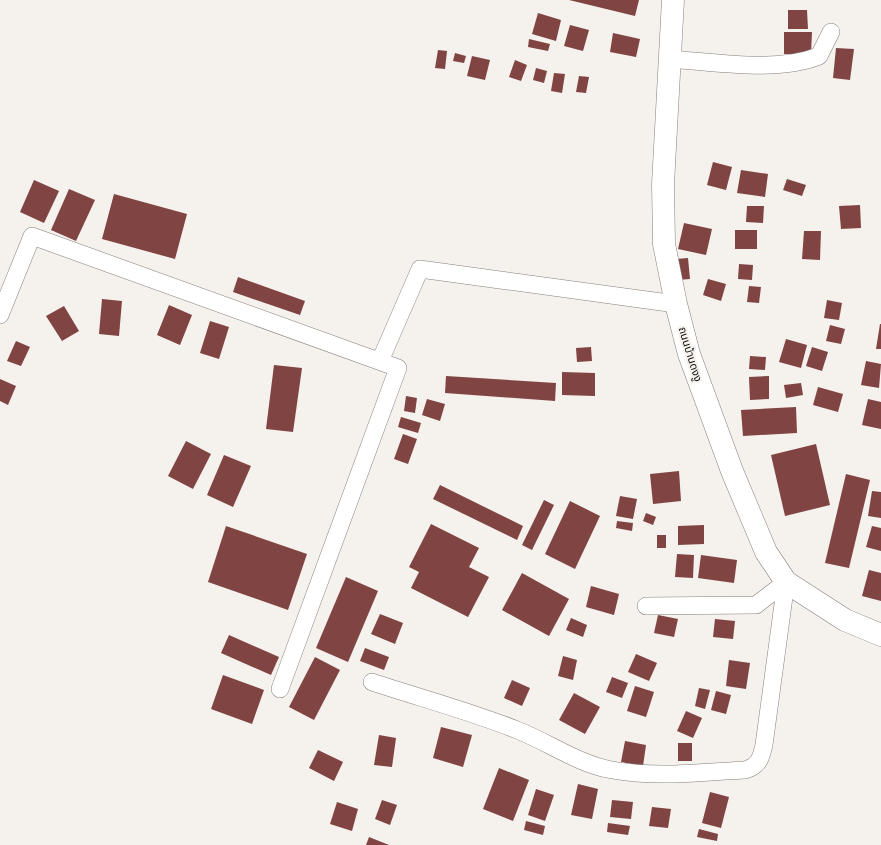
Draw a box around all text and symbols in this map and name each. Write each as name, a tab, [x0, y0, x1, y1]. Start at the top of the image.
street label: ถนนบ้านดงงู	[676, 325, 706, 383]

